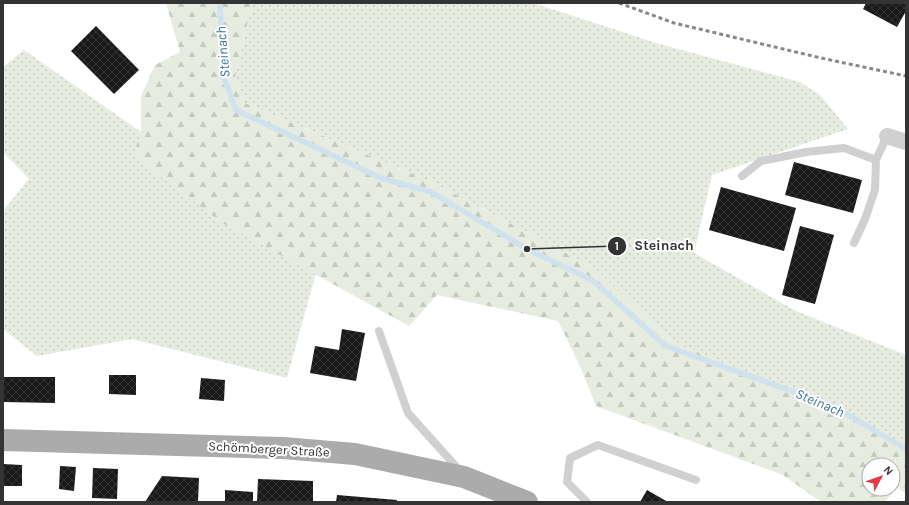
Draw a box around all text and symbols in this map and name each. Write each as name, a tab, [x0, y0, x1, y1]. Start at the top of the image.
water label: Steinach	[212, 26, 234, 78]
callout: Steinach	[607, 233, 702, 259]
text: Steinach	[634, 237, 694, 254]
text: 1	[615, 239, 619, 253]
water label: Steinach	[793, 385, 847, 421]
street label: Schömberger Straße	[208, 438, 330, 460]
north arrow	[861, 457, 901, 497]
text: N	[881, 464, 896, 478]

